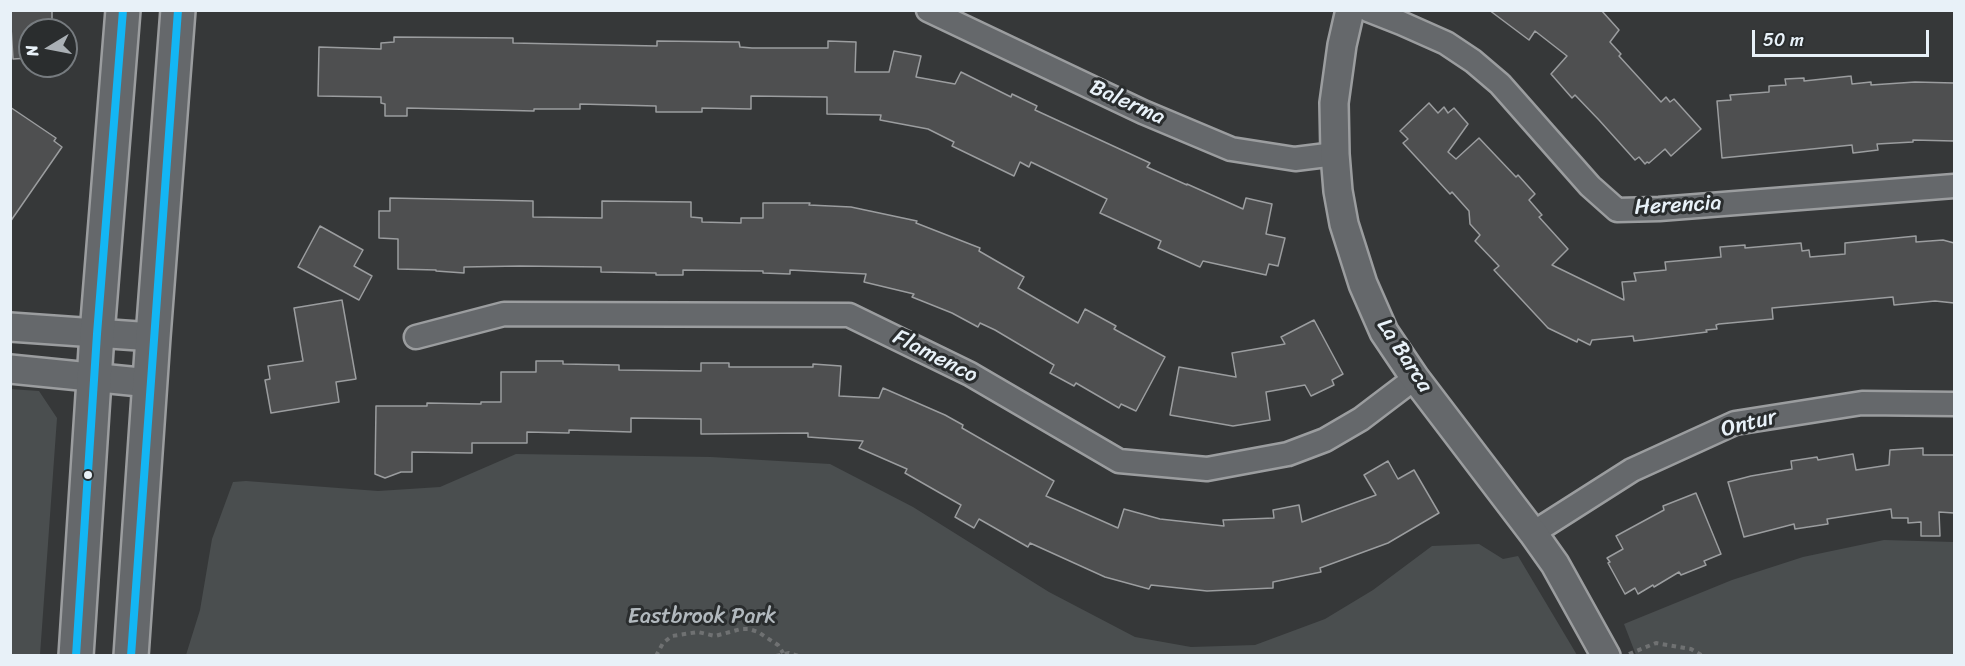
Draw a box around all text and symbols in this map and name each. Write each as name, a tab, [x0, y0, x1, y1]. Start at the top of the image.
north arrow	[18, 18, 78, 78]
scale bar	[1755, 18, 1932, 56]
text: 50 m	[1763, 24, 1804, 56]
text: N	[17, 43, 47, 59]
street label: Balerma	[1085, 75, 1169, 131]
street label: Herencia	[1634, 191, 1722, 221]
street label: La Barca	[1370, 314, 1438, 398]
street label: Flamenco	[888, 325, 982, 389]
street label: Ontur	[1718, 404, 1780, 444]
unlabelled marker	[82, 469, 94, 481]
park label: Eastbrook Park	[628, 604, 776, 630]

